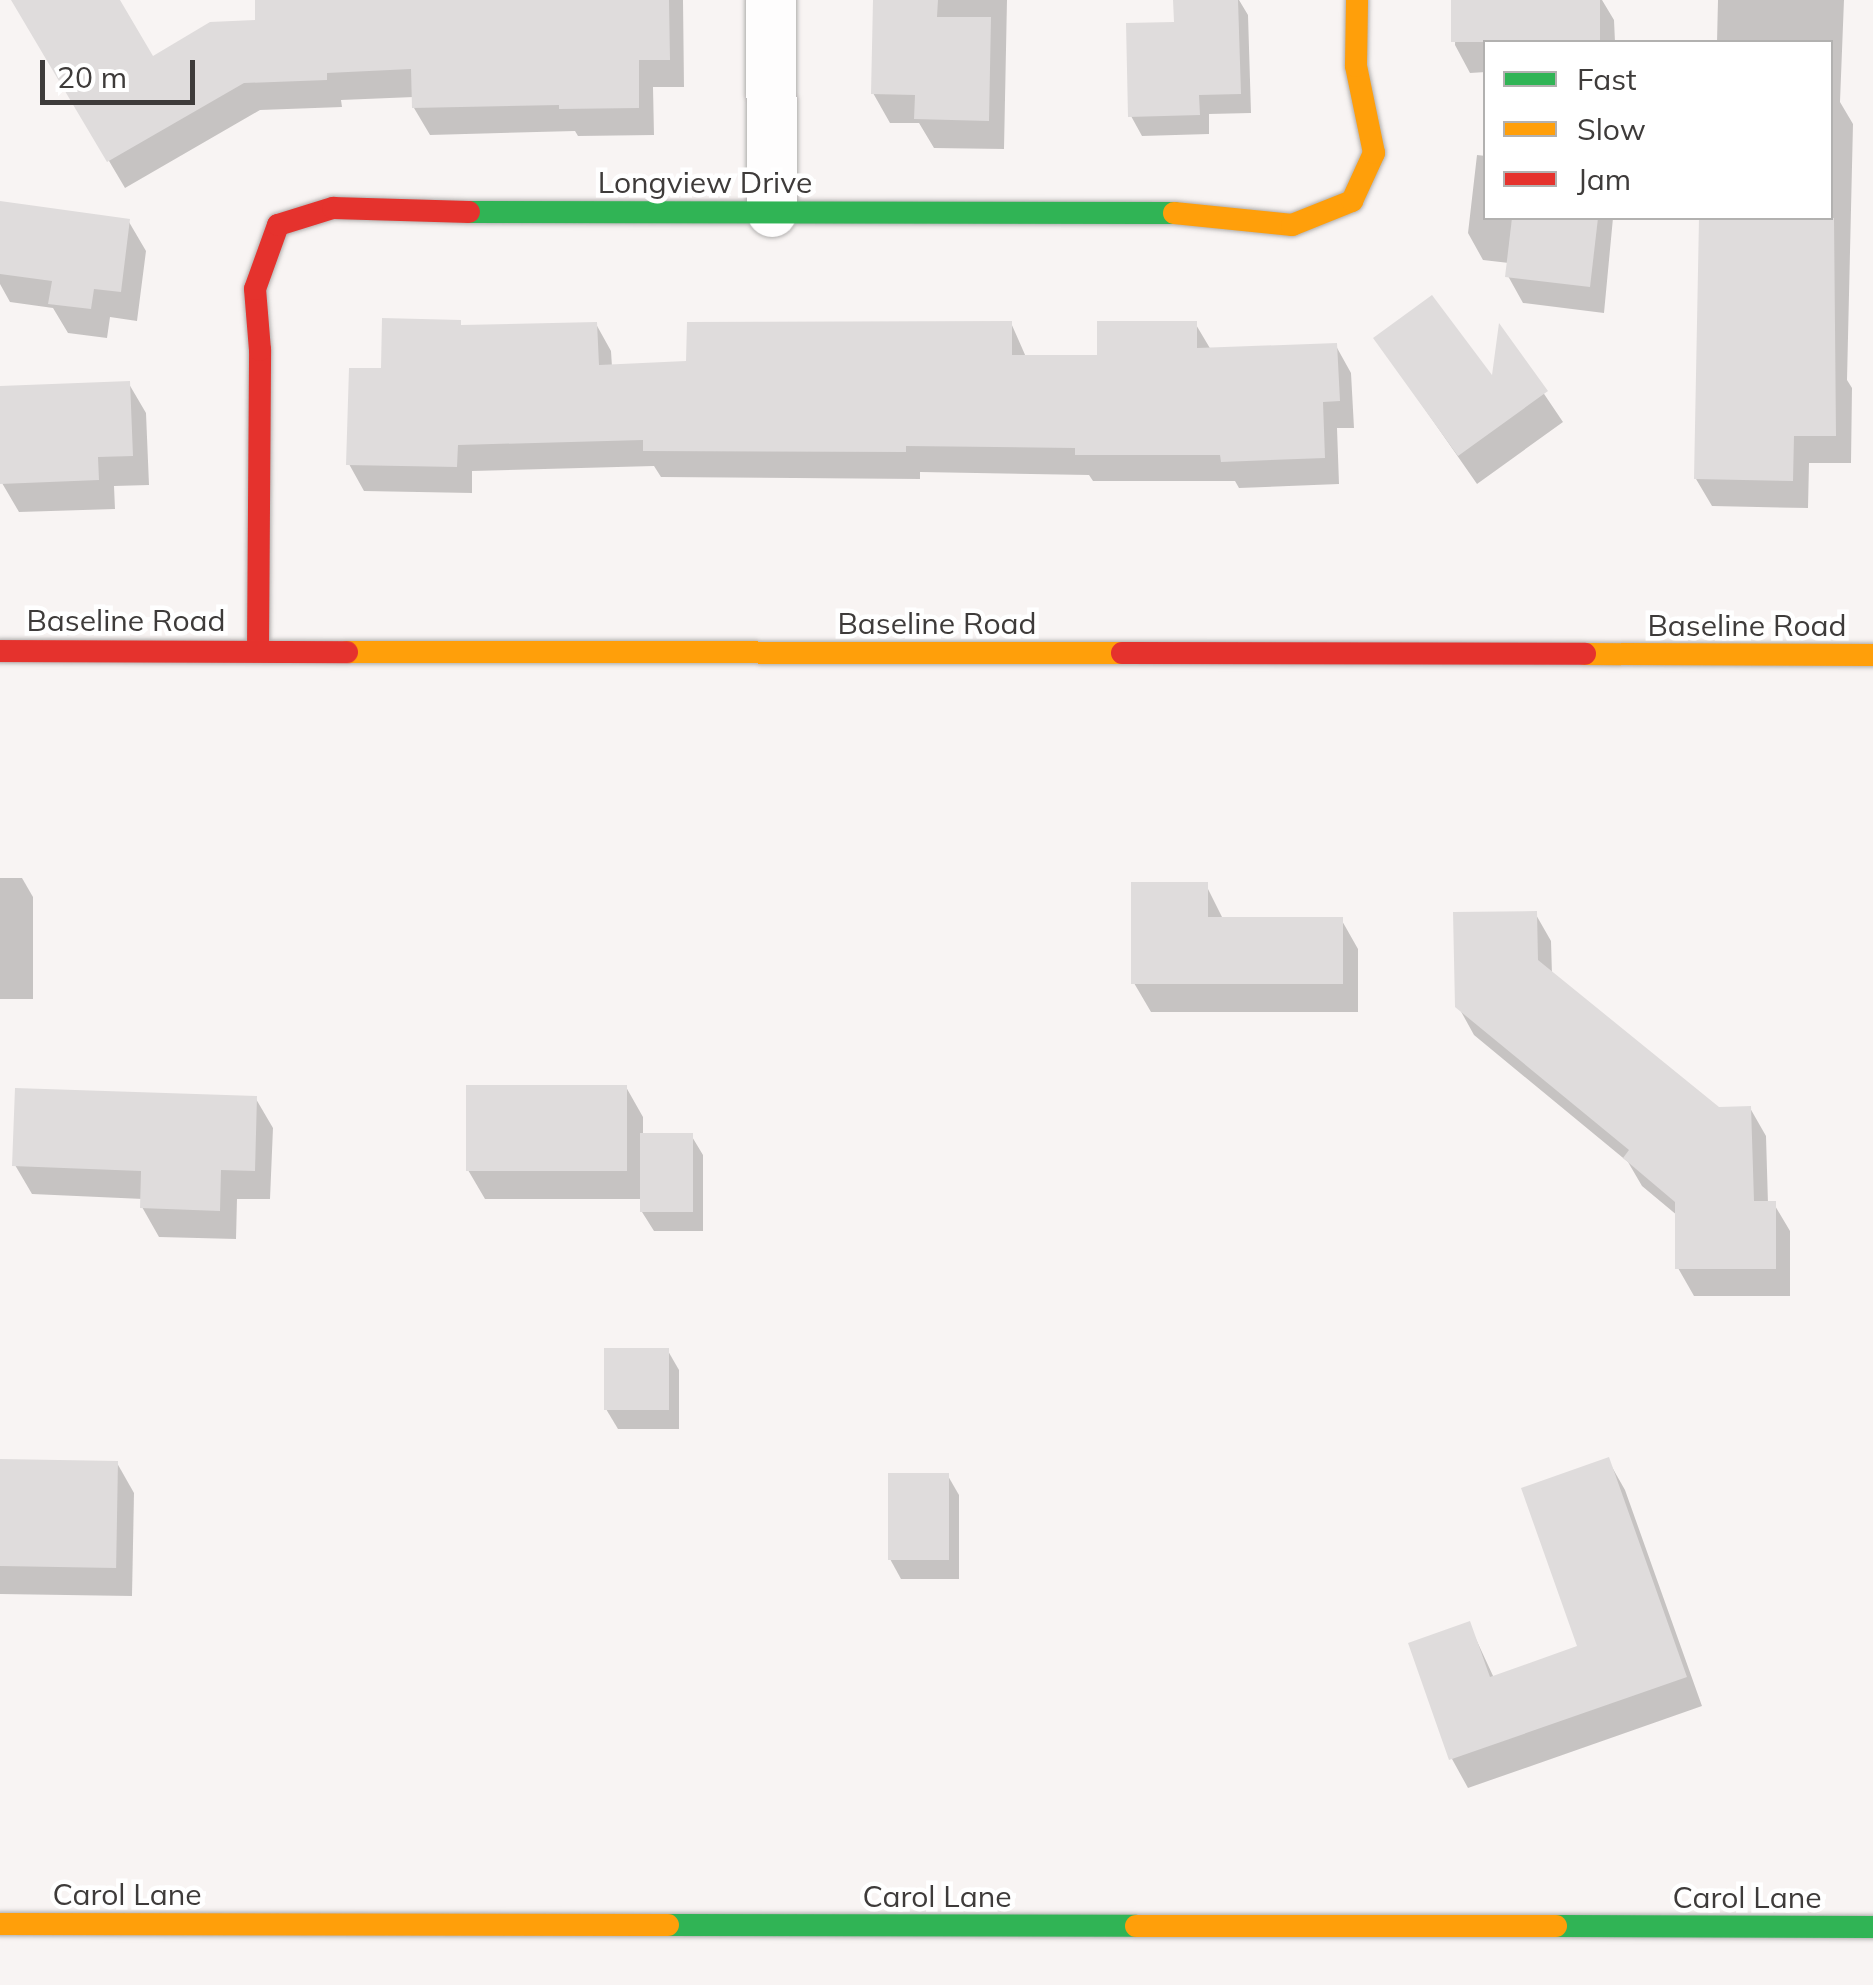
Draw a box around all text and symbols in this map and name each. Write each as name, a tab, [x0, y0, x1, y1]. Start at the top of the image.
scale bar	[45, 40, 200, 102]
legend	[1483, 40, 1833, 220]
text: 20 m	[57, 58, 127, 96]
text: Fast	[1577, 60, 1637, 98]
text: Slow	[1577, 110, 1646, 148]
text: Jam	[1577, 160, 1631, 198]
street label: Longview Drive	[598, 164, 812, 200]
street label: Baseline Road	[26, 602, 226, 638]
street label: Baseline Road	[837, 605, 1037, 641]
street label: Baseline Road	[1647, 607, 1847, 643]
street label: Carol Lane	[52, 1876, 202, 1912]
street label: Carol Lane	[862, 1878, 1012, 1914]
street label: Carol Lane	[1672, 1879, 1822, 1915]

